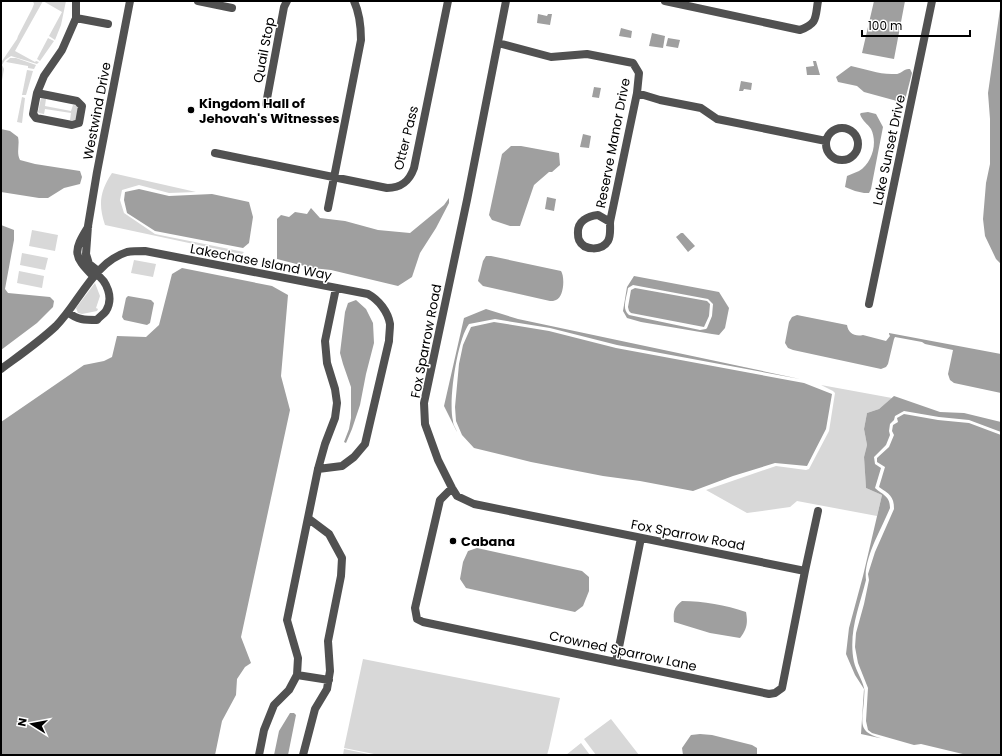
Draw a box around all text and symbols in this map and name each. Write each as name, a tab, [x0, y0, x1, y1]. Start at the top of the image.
scale bar	[862, 12, 970, 38]
street label: Quail Stop	[248, 15, 280, 85]
text: 100 m	[868, 17, 902, 34]
street label: Westwind Drive	[78, 60, 116, 162]
street label: Reserve Manor Drive	[591, 76, 635, 210]
street label: Lake Sunset Drive	[868, 93, 910, 207]
place label: Kingdom Hall of Jehovah's Witnesses	[199, 94, 340, 128]
street label: Otter Pass	[389, 104, 423, 172]
marker: Kingdom Hall of Jehovah's Witnesses	[186, 105, 196, 115]
street label: Lakechase Island Way	[189, 239, 334, 285]
street label: Fox Sparrow Road	[406, 282, 446, 400]
street label: Fox Sparrow Road	[629, 515, 747, 555]
place label: Cabana	[461, 532, 515, 551]
marker: Cabana	[448, 536, 458, 546]
street label: Crowned Sparrow Lane	[547, 626, 699, 676]
north arrow	[12, 704, 52, 744]
text: N	[14, 717, 31, 728]

